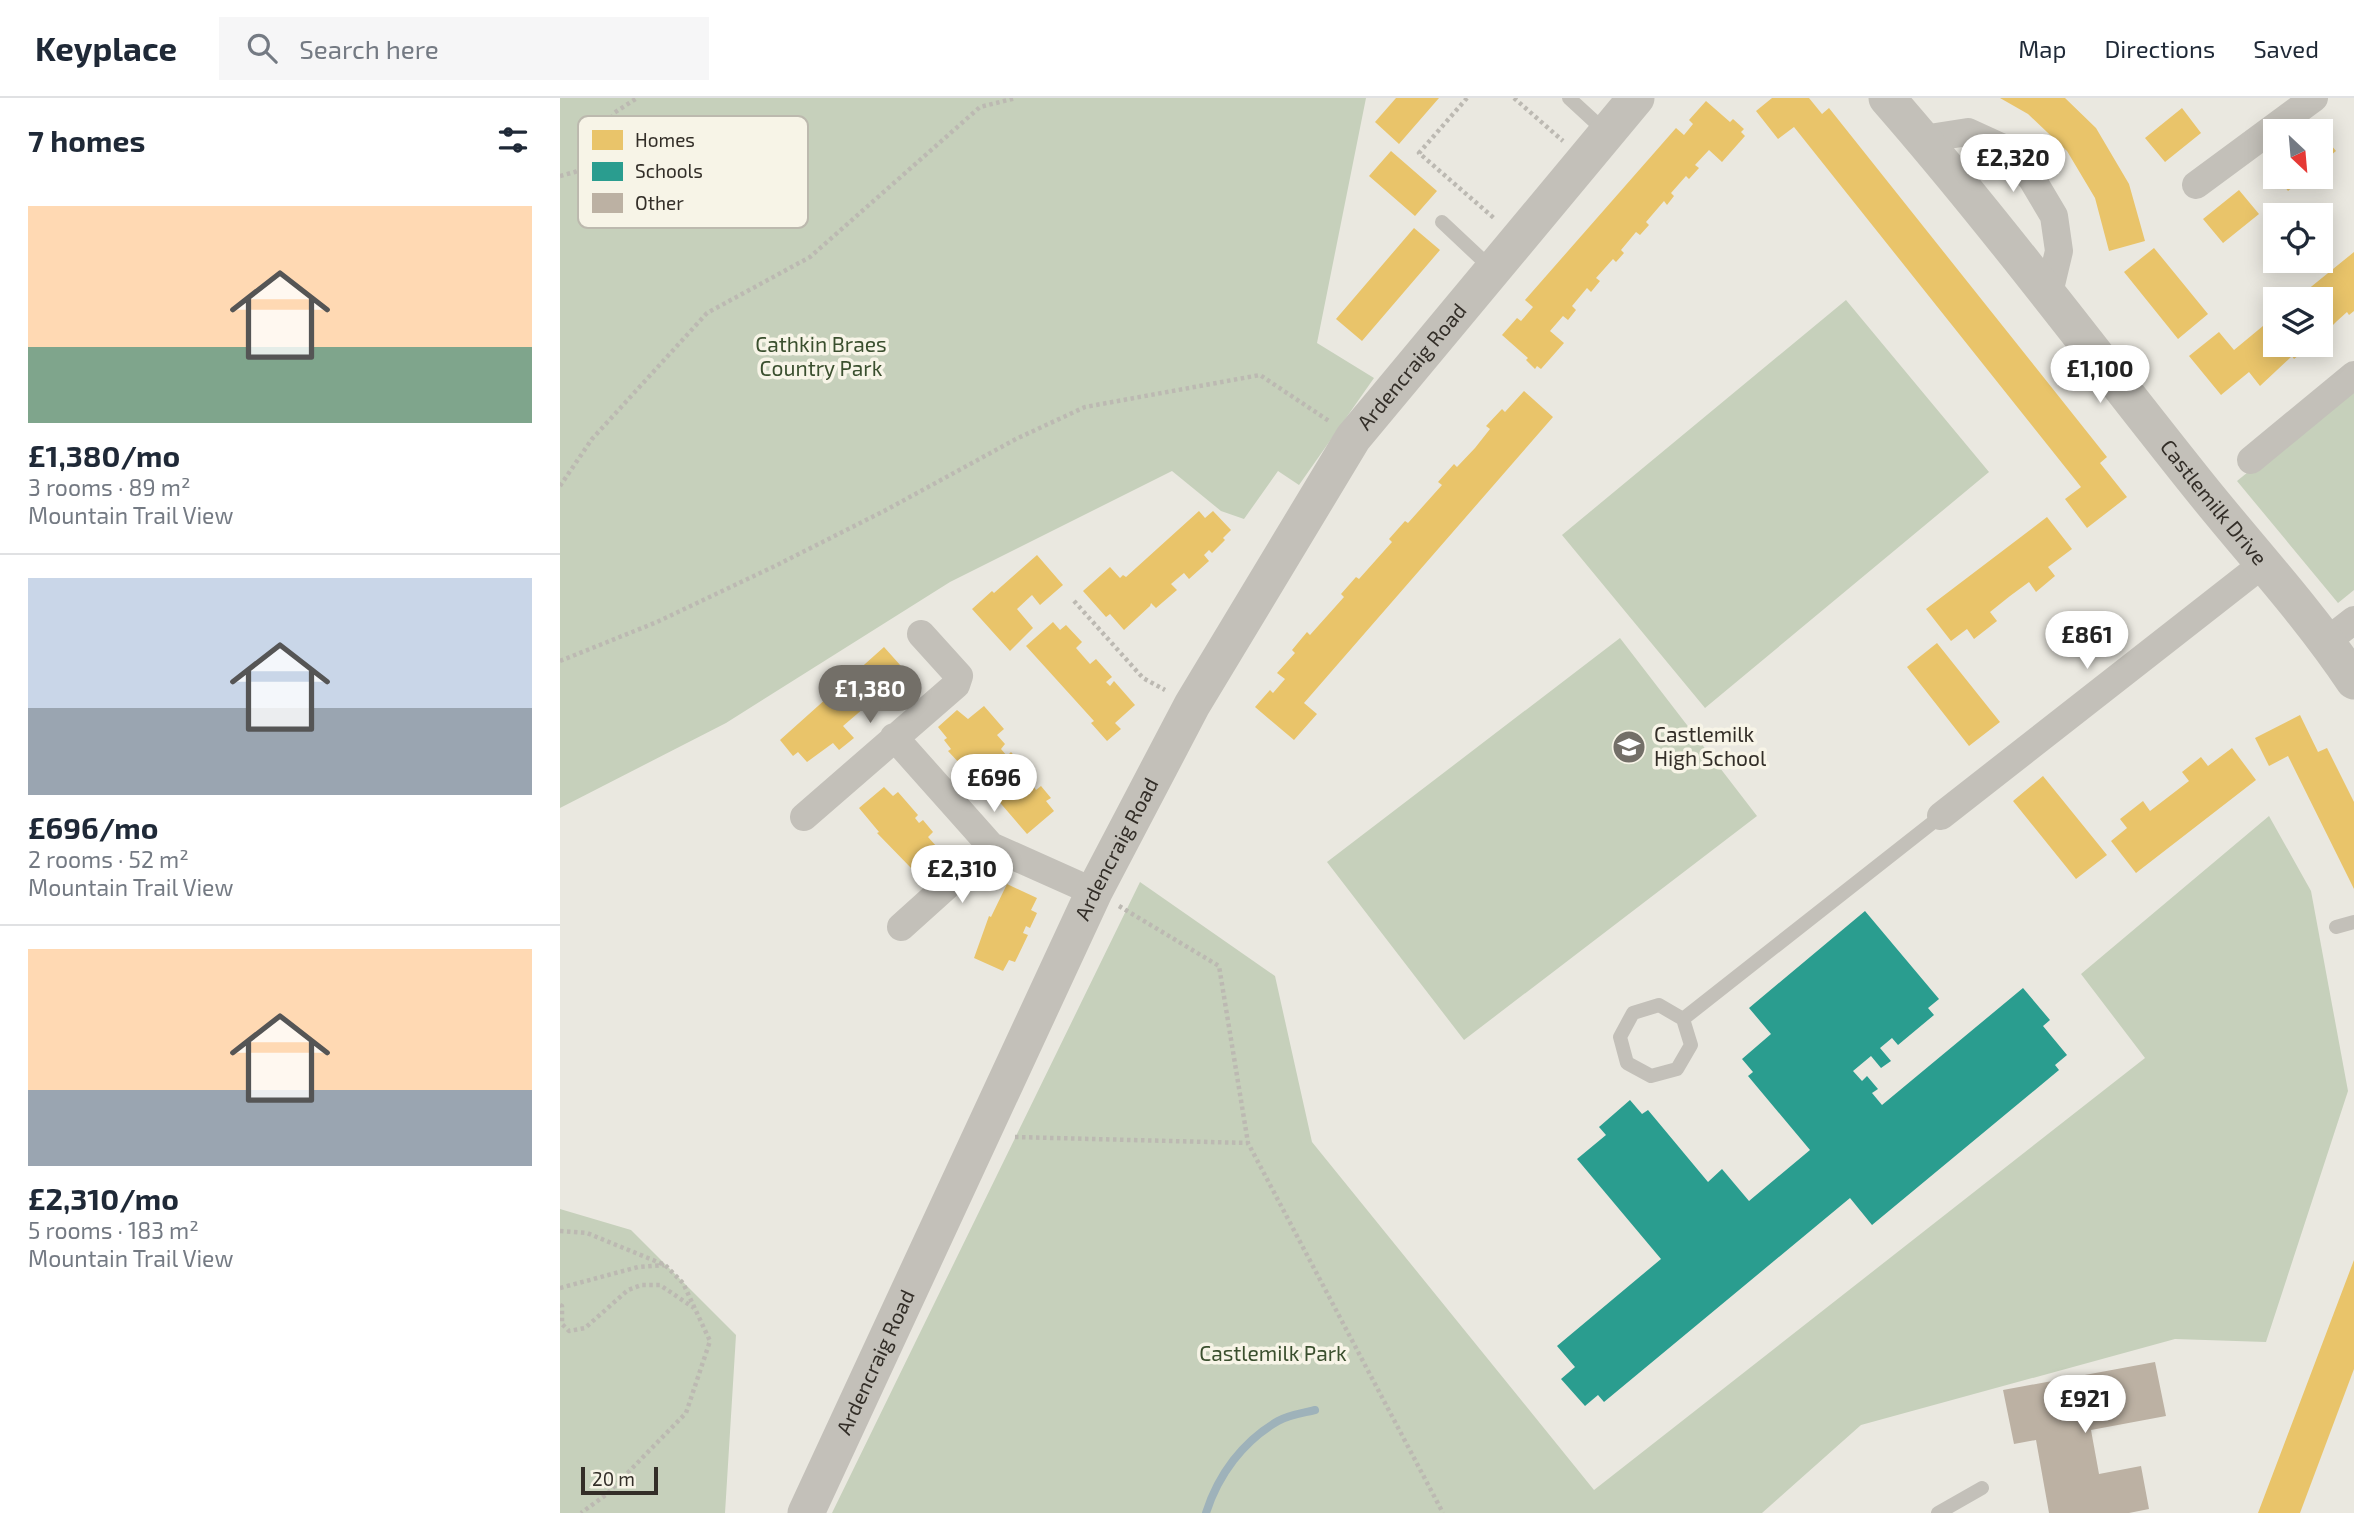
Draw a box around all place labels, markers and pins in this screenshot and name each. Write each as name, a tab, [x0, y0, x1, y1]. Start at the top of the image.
pin: £2,320	[1956, 134, 2070, 194]
pin: £1,100	[2043, 345, 2157, 405]
pin: £861	[2046, 612, 2128, 671]
pin: £1,380	[813, 666, 927, 725]
place label: Castlemilk High School	[1654, 721, 1767, 770]
school or university icon: Castlemilk High School	[1610, 728, 1648, 766]
pin: £696	[953, 754, 1035, 814]
pin: £2,310	[905, 846, 1019, 905]
pin: £921	[2044, 1376, 2126, 1435]

